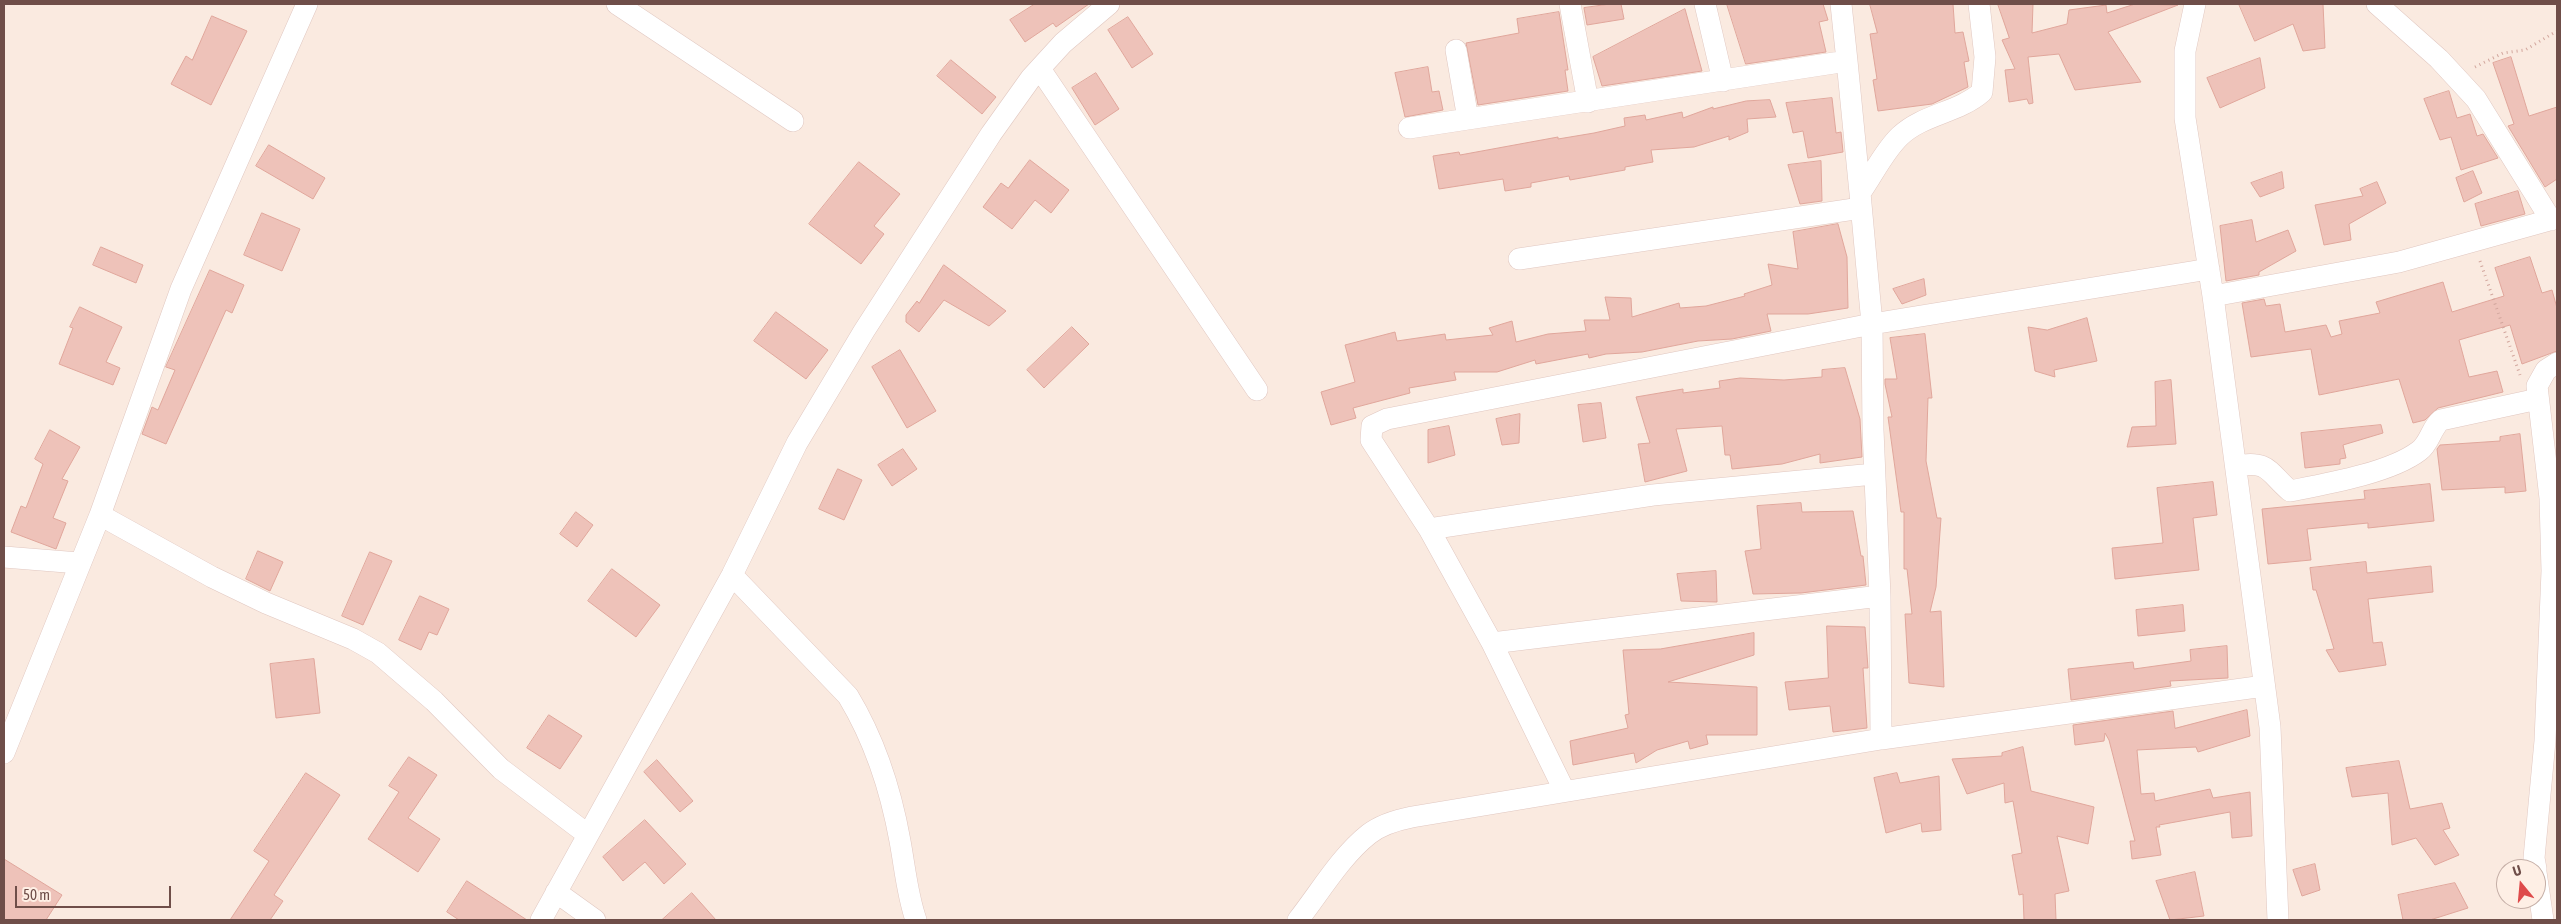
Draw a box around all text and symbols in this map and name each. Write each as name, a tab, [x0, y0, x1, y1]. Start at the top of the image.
north arrow	[2496, 859, 2546, 909]
text: U	[2511, 862, 2523, 879]
scale bar	[18, 876, 174, 908]
text: 50 m	[23, 886, 50, 903]

